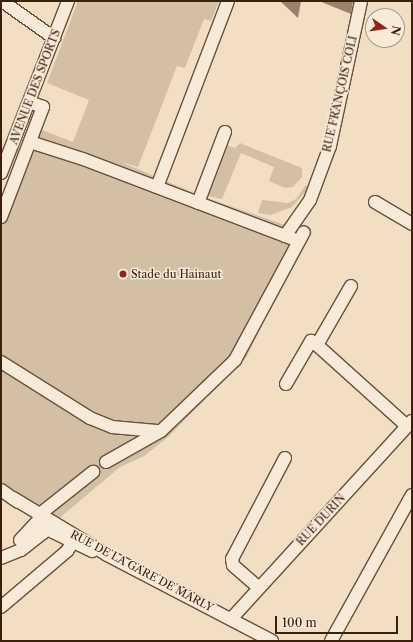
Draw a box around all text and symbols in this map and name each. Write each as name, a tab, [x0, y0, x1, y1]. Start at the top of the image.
north arrow	[365, 8, 405, 48]
text: N	[388, 24, 404, 37]
street label: AVENUE DES SPORTS	[7, 28, 63, 146]
street label: RUE FRANÇOIS COLI	[320, 34, 360, 154]
place label: Stade du Hainaut	[131, 267, 221, 281]
marker: Stade du Hainaut	[118, 269, 128, 279]
street label: RUE DURIN	[294, 492, 348, 548]
street label: RUE DE LA GARE DE MARLY	[68, 527, 216, 615]
scale bar	[277, 608, 400, 634]
text: 100 m	[282, 615, 317, 630]

